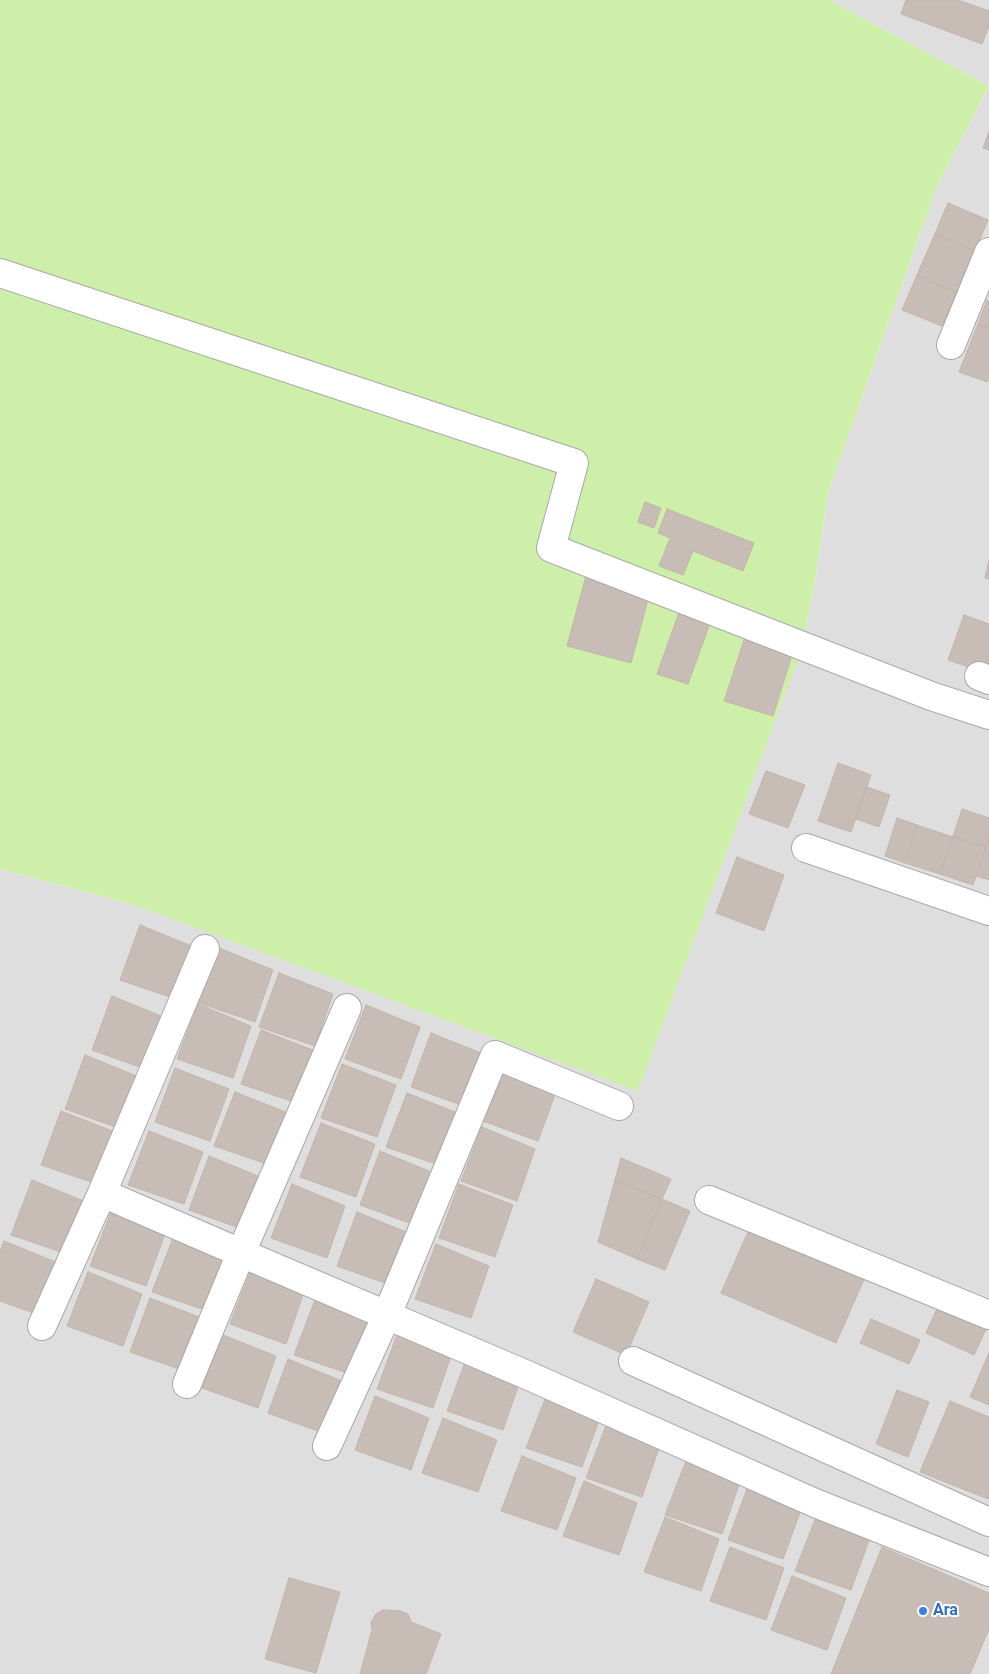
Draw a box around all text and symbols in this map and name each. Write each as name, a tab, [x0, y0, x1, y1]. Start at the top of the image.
place label: Ara	[933, 1601, 958, 1621]
marker: Ara	[917, 1605, 929, 1617]

